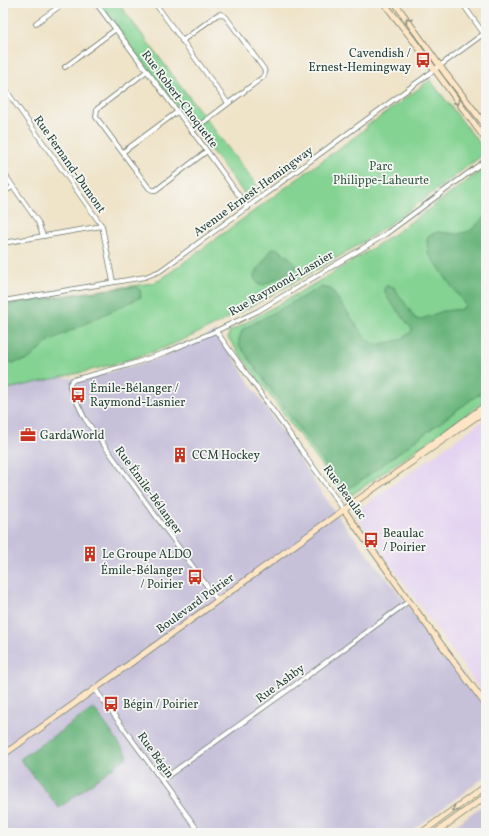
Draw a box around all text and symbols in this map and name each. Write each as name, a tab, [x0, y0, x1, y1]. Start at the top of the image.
one-way arrow	[406, 18, 413, 25]
place label: Cavendish / Ernest-Hemingway	[308, 46, 412, 76]
street label: Rue Robert-Choquette	[137, 48, 221, 152]
bus stop icon: Cavendish / Ernest-Hemingway	[414, 51, 432, 69]
one-way arrow	[452, 97, 459, 104]
street label: Rue Fernand-Dumont	[29, 113, 109, 216]
street label: Avenue Ernest-Hemingway	[191, 143, 317, 241]
park label: Parc Philippe-Laheurte	[333, 159, 429, 189]
street label: Rue Raymond-Lasnier	[226, 247, 337, 320]
place label: Émile-Bélanger / Raymond-Lasnier	[90, 380, 185, 411]
bus stop icon: Émile-Bélanger / Raymond-Lasnier	[69, 386, 87, 404]
office icon: GardaWorld	[19, 426, 37, 444]
place label: GardaWorld	[40, 428, 105, 444]
street label: Rue Émile-Bélanger	[111, 443, 186, 538]
building icon: CCM Hockey	[171, 446, 189, 464]
place label: CCM Hockey	[192, 448, 260, 464]
street label: Rue Beaulac	[319, 462, 369, 523]
place label: Beaulac / Poirier	[383, 526, 426, 556]
bus stop icon: Beaulac / Poirier	[362, 531, 380, 549]
building icon: Le Groupe ALDO	[81, 545, 99, 563]
place label: Le Groupe ALDO	[102, 547, 192, 563]
place label: Émile-Bélanger / Poirier	[101, 562, 183, 593]
bus stop icon: Émile-Bélanger / Poirier	[186, 568, 204, 586]
street label: Boulevard Poirier	[154, 570, 238, 637]
street label: Rue Ashby	[253, 660, 309, 707]
bus stop icon: Bégin / Poirier	[102, 695, 120, 713]
place label: Bégin / Poirier	[123, 697, 198, 713]
street label: Rue Bégin	[133, 729, 177, 782]
one-way arrow	[452, 804, 459, 811]

